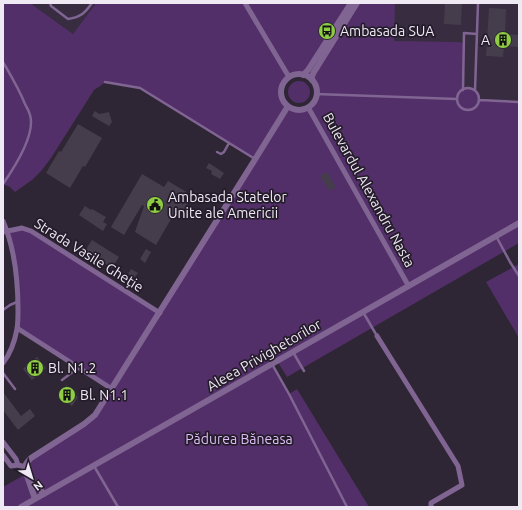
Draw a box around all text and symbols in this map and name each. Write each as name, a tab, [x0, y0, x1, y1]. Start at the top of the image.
bus stop icon: Ambasada SUA	[317, 21, 337, 41]
place label: Ambasada SUA	[340, 23, 434, 39]
building icon: A	[493, 30, 513, 50]
place label: A	[481, 32, 490, 48]
street label: Bulevardul Alexandru Nasta	[320, 110, 418, 270]
place label: Ambasada Statelor Unite ale Americii	[168, 189, 287, 221]
public building icon: Ambasada Statelor Unite ale Americii	[145, 195, 165, 215]
street label: Strada Vasile Gheție	[32, 215, 146, 295]
street label: Aleea Privighetorilor	[204, 315, 325, 394]
building icon: Bl. N1.2	[25, 358, 45, 378]
place label: Bl. N1.2	[48, 360, 96, 376]
building icon: Bl. N1.1	[57, 385, 77, 405]
place label: Bl. N1.1	[80, 387, 128, 403]
park label: Pădurea Băneasa	[185, 431, 293, 447]
north arrow	[12, 458, 52, 498]
text: N	[31, 479, 45, 493]

